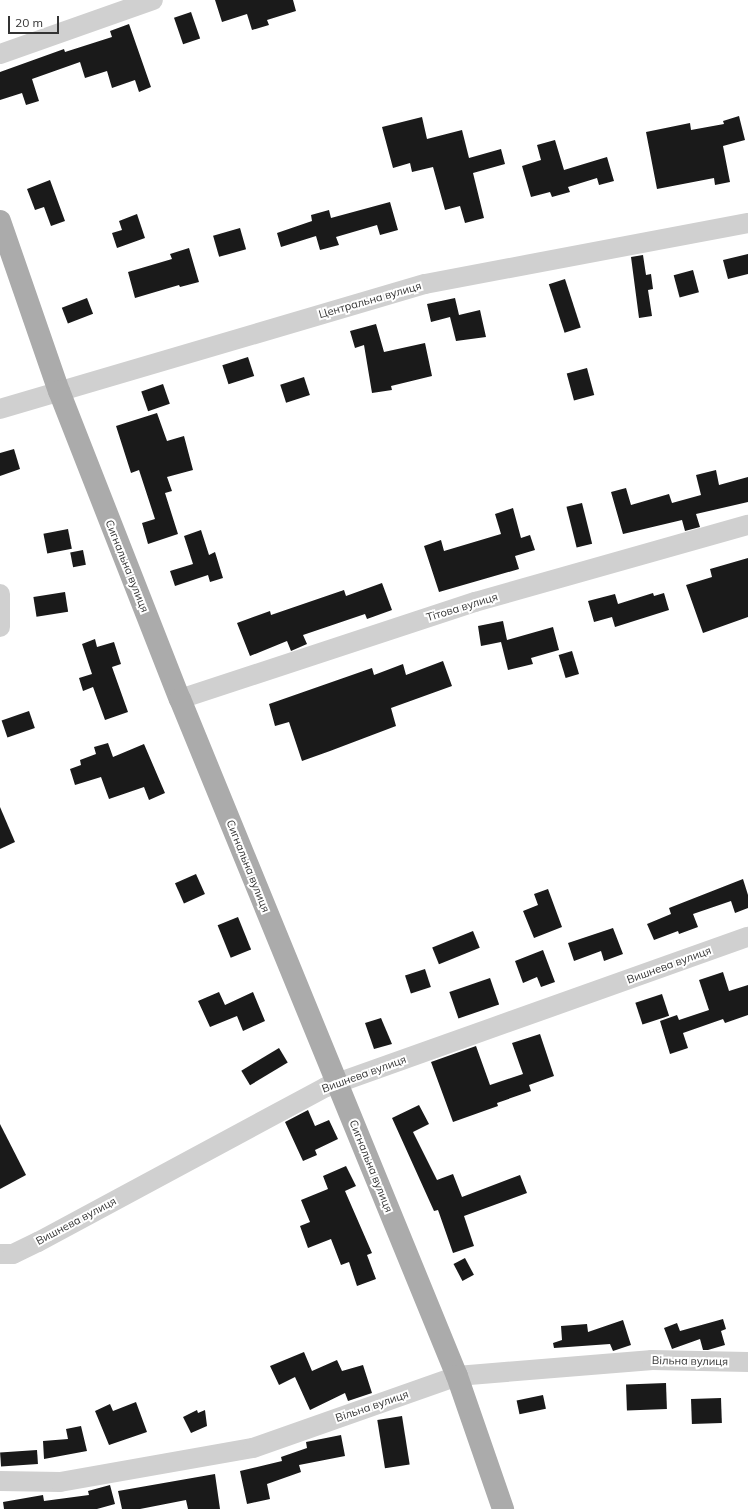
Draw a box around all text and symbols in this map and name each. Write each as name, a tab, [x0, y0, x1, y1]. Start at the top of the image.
scale bar	[10, 8, 61, 34]
text: 20 m	[15, 15, 43, 30]
street label: Центральна вулиця	[317, 279, 423, 321]
street label: Сигнальна вулиця	[102, 518, 152, 614]
street label: Тітова вулиця	[425, 590, 499, 624]
street label: Сигнальна вулиця	[223, 818, 273, 914]
street label: Вишнева вулиця	[625, 944, 713, 986]
street label: Вишнева вулиця	[320, 1053, 408, 1095]
street label: Сигнальна вулиця	[346, 1118, 396, 1214]
street label: Вишнева вулиця	[34, 1194, 118, 1248]
street label: Вільна вулиця	[652, 1354, 728, 1368]
street label: Вільна вулиця	[334, 1387, 410, 1425]

